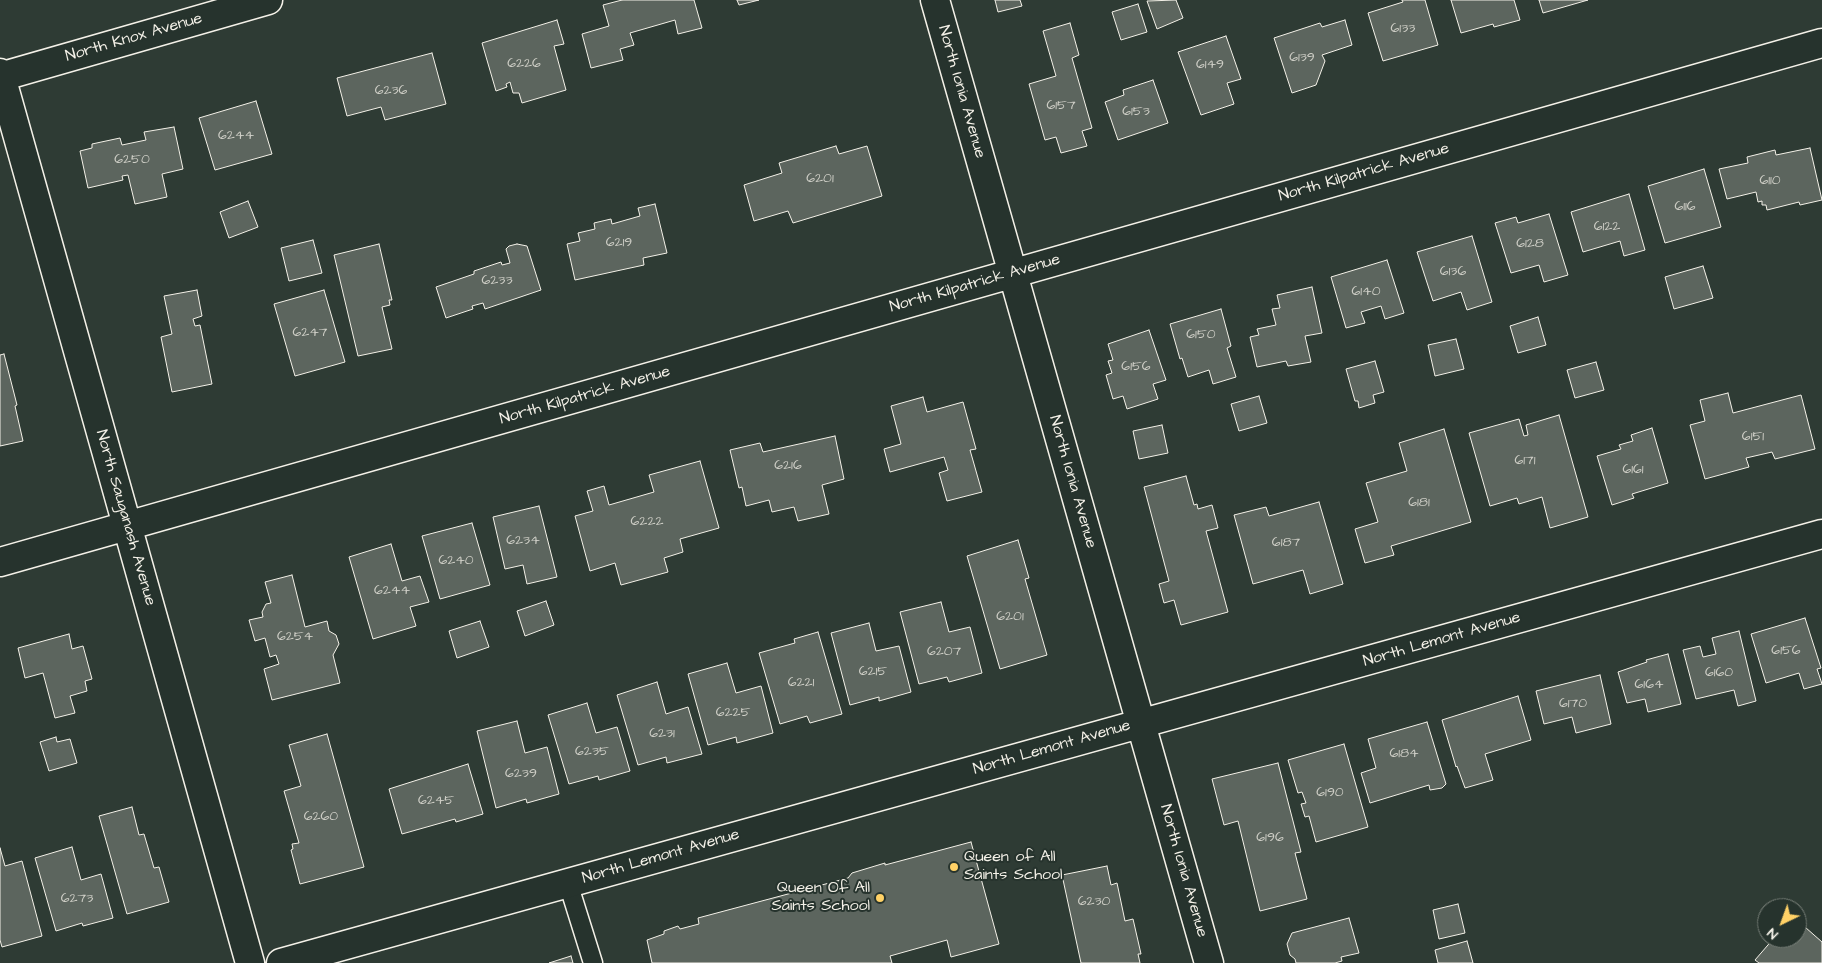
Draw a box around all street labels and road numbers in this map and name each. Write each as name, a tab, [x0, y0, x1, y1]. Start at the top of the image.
street label: North Knox Avenue	[63, 9, 205, 67]
street label: North Ionia Avenue	[933, 23, 989, 161]
street label: North Kilpatrick Avenue	[1277, 139, 1451, 207]
street label: North Kilpatrick Avenue	[888, 250, 1062, 318]
street label: North Kilpatrick Avenue	[498, 362, 672, 430]
street label: North Ionia Avenue	[1044, 413, 1100, 551]
street label: North Sauganash Avenue	[91, 428, 159, 608]
street label: North Lemont Avenue	[1361, 608, 1523, 672]
street label: North Lemont Avenue	[971, 716, 1133, 780]
street label: North Ionia Avenue	[1155, 802, 1211, 940]
street label: North Lemont Avenue	[580, 825, 742, 889]

